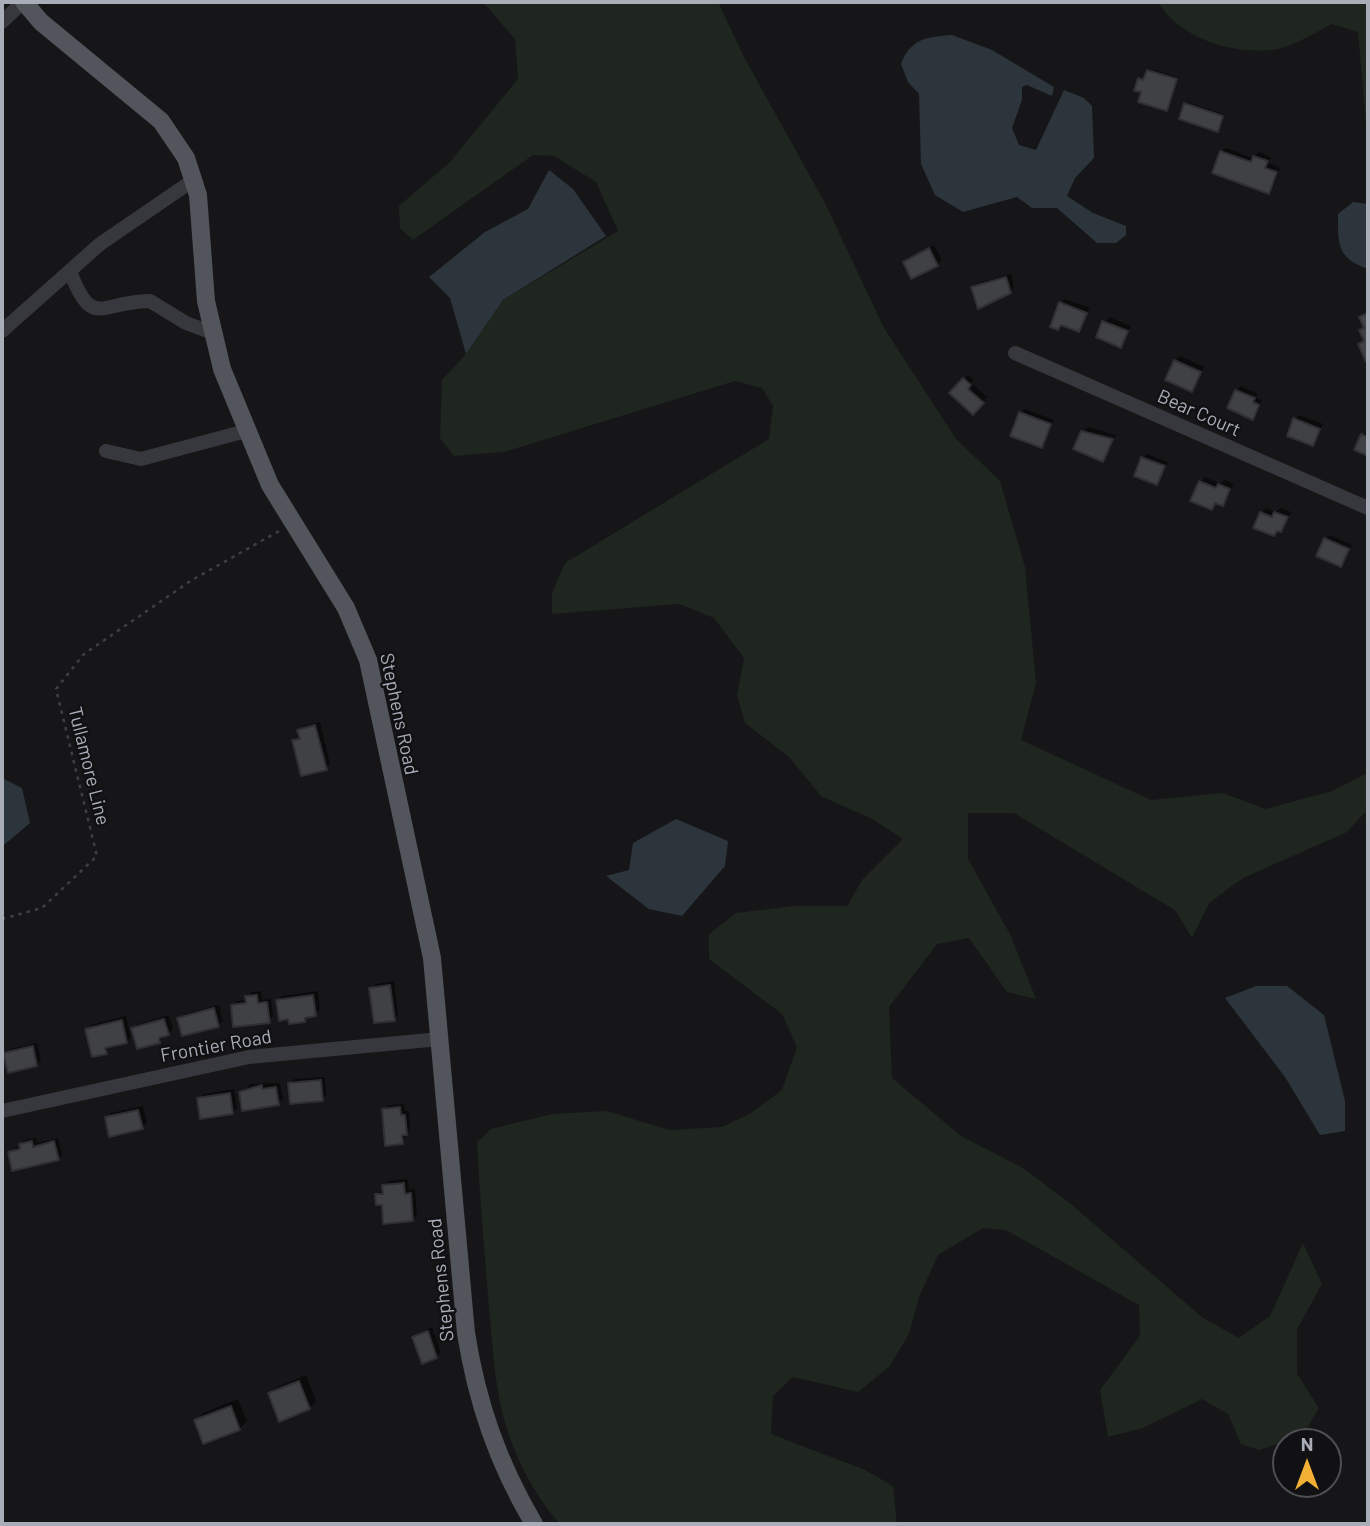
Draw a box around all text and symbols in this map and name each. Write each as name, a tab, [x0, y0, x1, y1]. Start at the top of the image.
street label: Bear Court	[1154, 385, 1244, 441]
street label: Stephens Road	[375, 651, 423, 777]
street label: Tullamore Line	[63, 704, 115, 828]
street label: Frontier Road	[159, 1025, 273, 1067]
street label: Stephens Road	[423, 1217, 459, 1343]
north arrow	[1272, 1428, 1342, 1498]
text: N	[1301, 1432, 1313, 1455]

